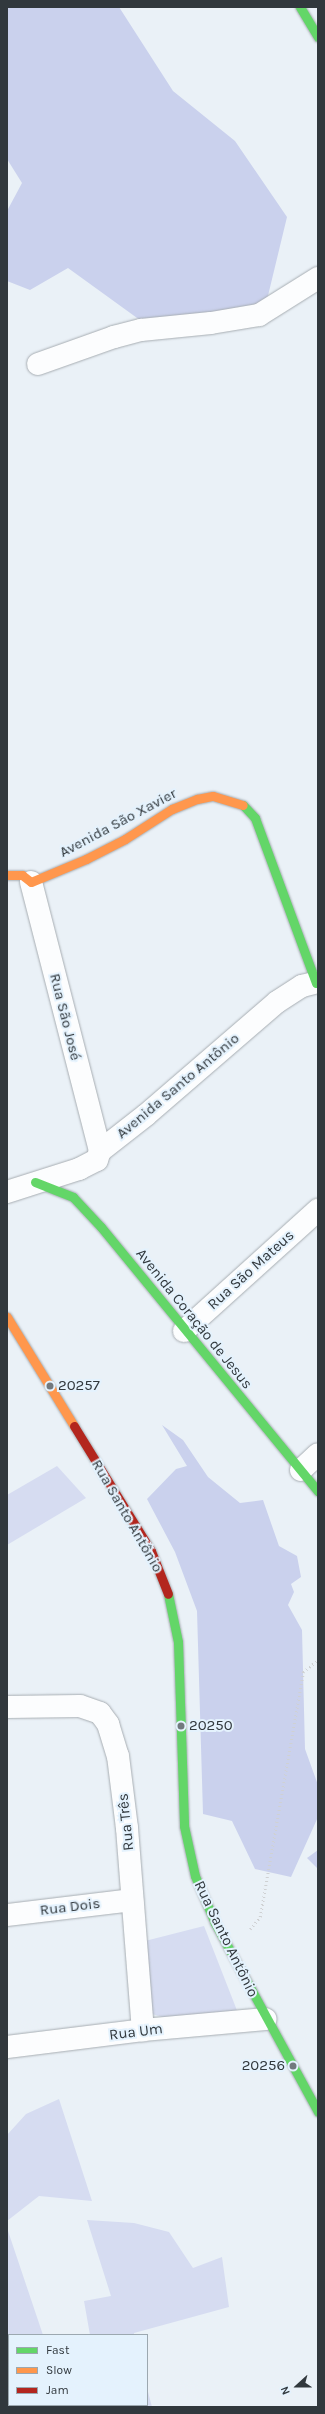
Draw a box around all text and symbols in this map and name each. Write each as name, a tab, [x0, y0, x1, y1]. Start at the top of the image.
street label: Avenida São Xavier	[56, 785, 180, 861]
street label: Rua São José	[46, 972, 84, 1062]
street label: Avenida Santo Antônio	[113, 1029, 243, 1143]
street label: Rua São Mateus	[204, 1226, 298, 1314]
street label: Avenida Coração de Jesus	[132, 1245, 256, 1393]
place label: 20257	[58, 1377, 100, 1395]
marker: 20257	[45, 1381, 55, 1391]
street label: Rua Santo Antônio	[87, 1456, 167, 1576]
place label: 20250	[189, 1717, 233, 1735]
marker: 20250	[176, 1721, 186, 1731]
street label: Rua Três	[114, 1792, 138, 1852]
street label: Rua Santo Antônio	[190, 1878, 262, 2000]
street label: Rua Dois	[39, 1894, 101, 1920]
street label: Rua Um	[108, 2020, 164, 2044]
place label: 20256	[242, 2057, 285, 2075]
marker: 20256	[288, 2061, 298, 2071]
legend	[8, 2334, 148, 2406]
text: Fast	[46, 2343, 69, 2357]
text: Slow	[46, 2363, 72, 2377]
north arrow	[277, 2366, 317, 2406]
text: Jam	[46, 2383, 69, 2397]
text: N	[278, 2384, 293, 2396]

